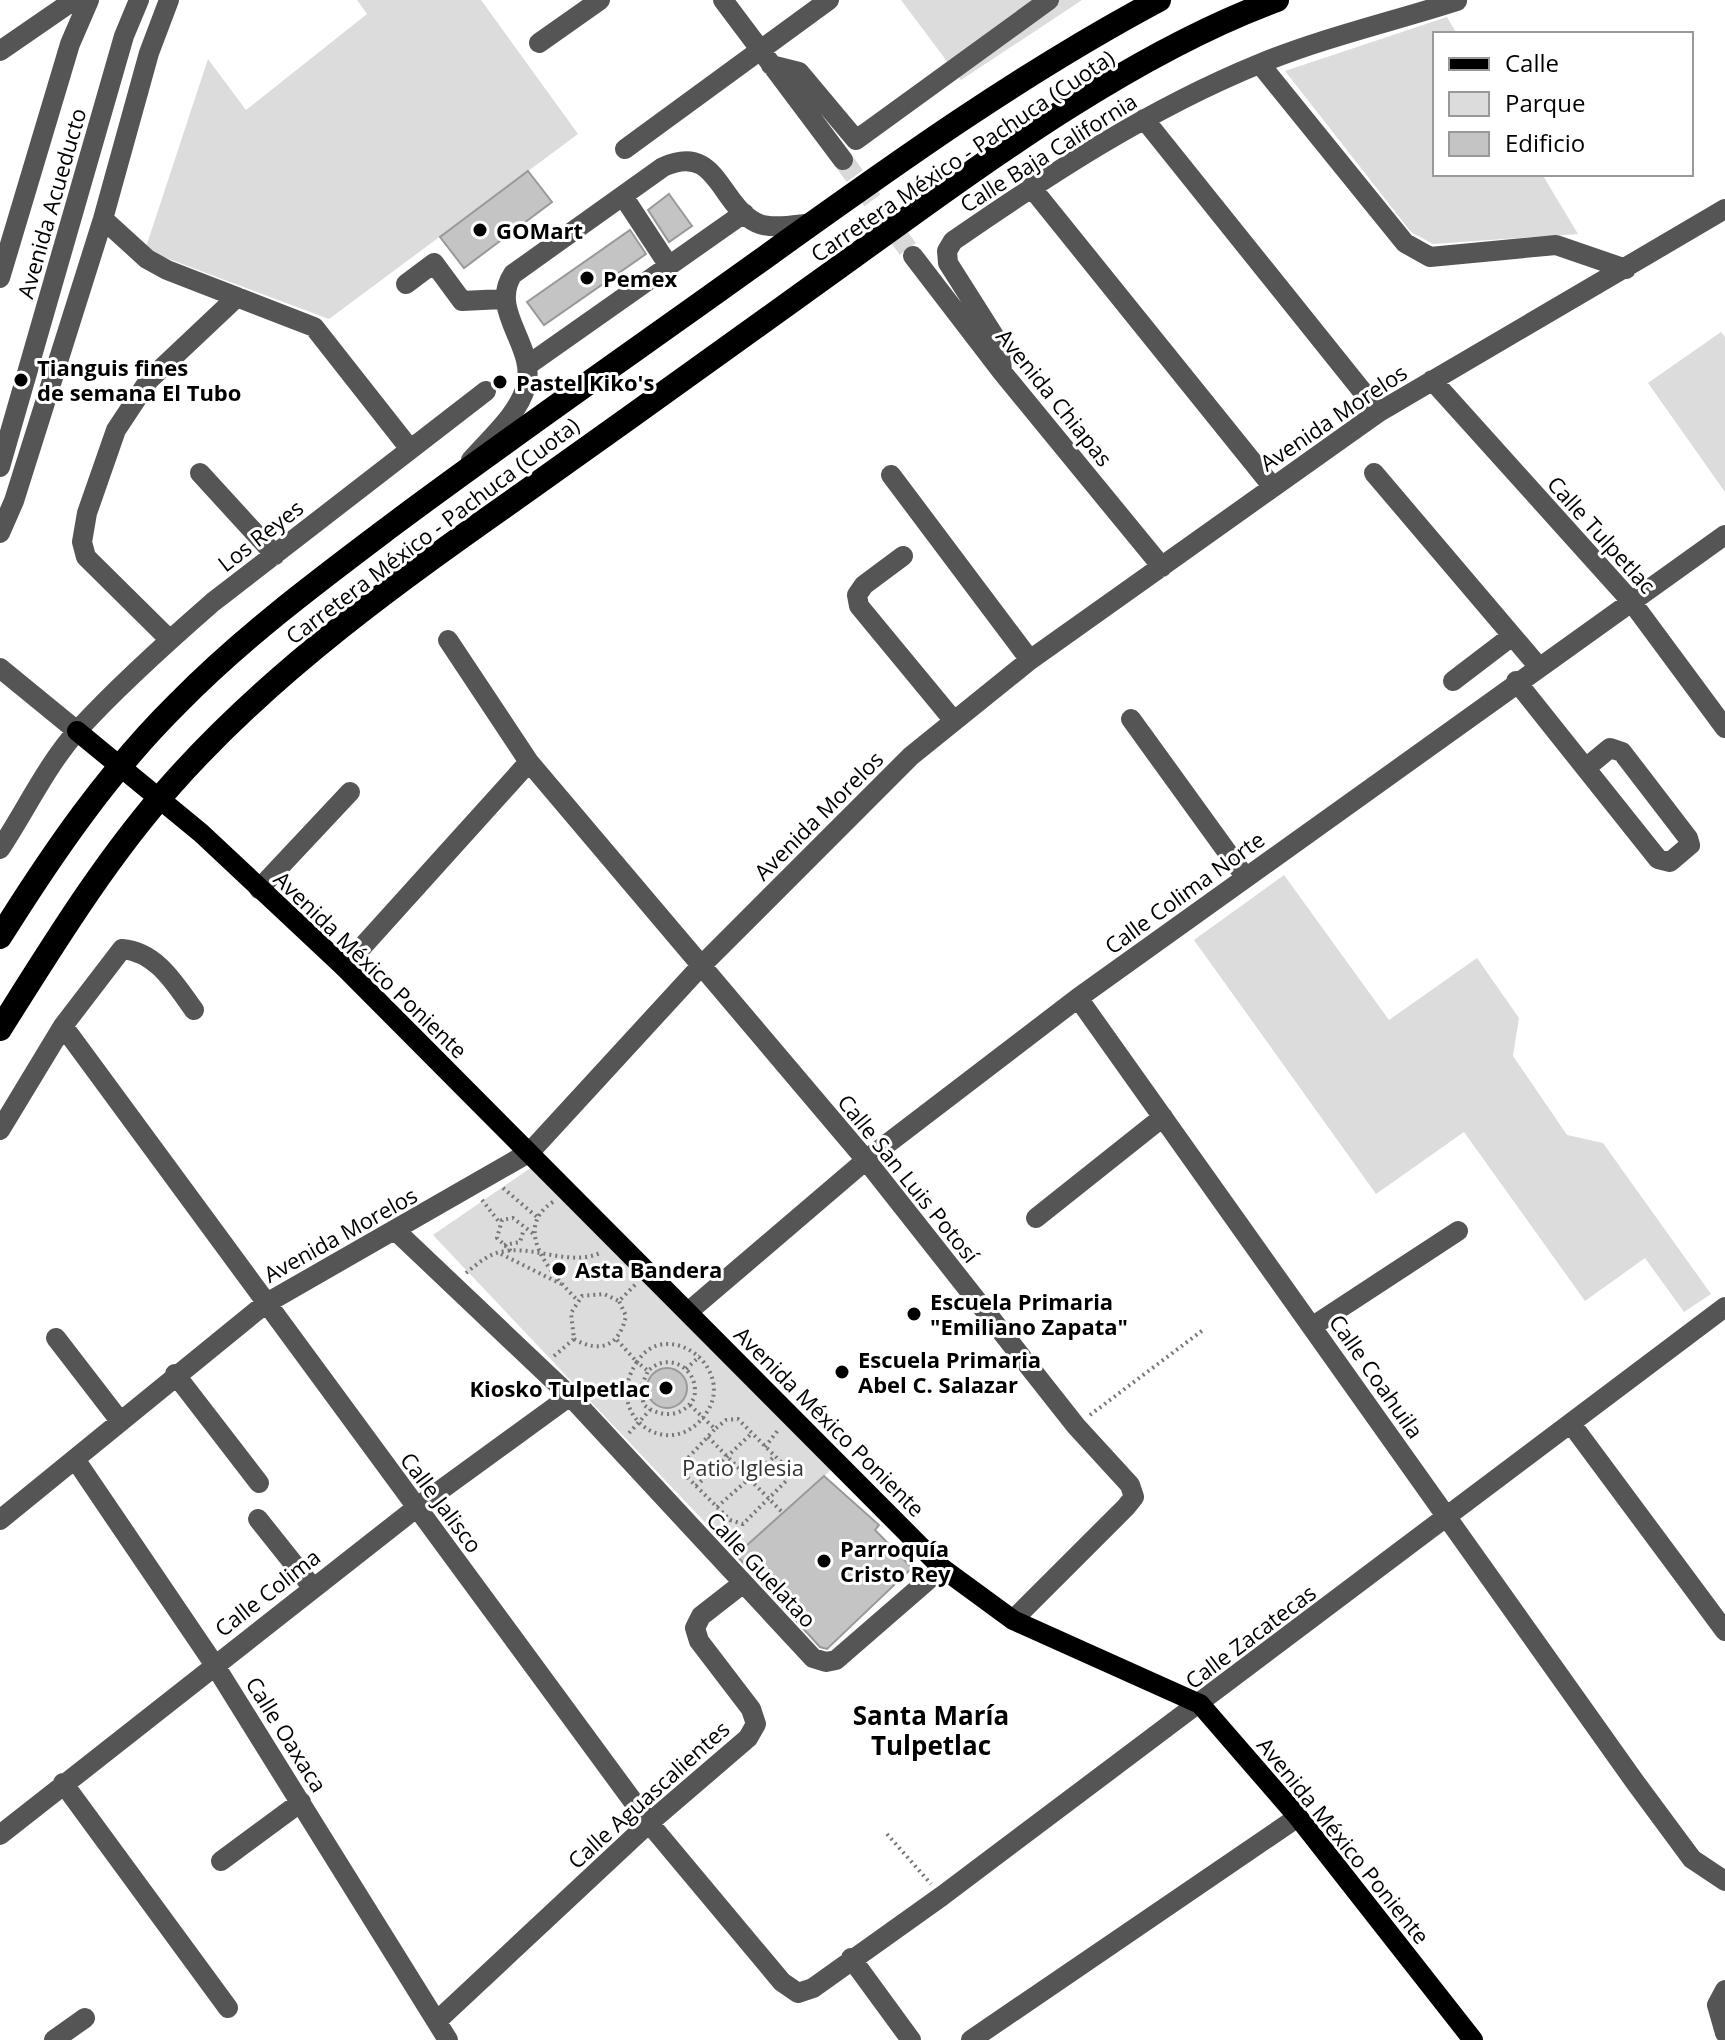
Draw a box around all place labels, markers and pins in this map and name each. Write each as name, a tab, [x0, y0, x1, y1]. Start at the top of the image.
place label: GOMart	[496, 215, 583, 245]
marker: GOMart	[471, 221, 489, 239]
place label: Pemex	[603, 263, 677, 293]
marker: Pemex	[578, 269, 596, 287]
place label: Tianguis fines de semana El Tubo	[37, 352, 241, 407]
place label: Pastel Kiko's	[516, 367, 654, 397]
marker: Tianguis fines de semana El Tubo	[12, 371, 30, 389]
marker: Pastel Kiko's	[491, 373, 509, 391]
place label: Asta Bandera	[575, 1254, 722, 1284]
marker: Asta Bandera	[550, 1260, 568, 1278]
place label: Escuela Primaria "Emiliano Zapata"	[930, 1286, 1128, 1341]
marker: Escuela Primaria "Emiliano Zapata"	[905, 1305, 923, 1323]
place label: Escuela Primaria Abel C. Salazar	[858, 1344, 1041, 1399]
marker: Escuela Primaria Abel C. Salazar	[833, 1363, 851, 1381]
place label: Kiosko Tulpetlac	[469, 1373, 650, 1403]
marker: Kiosko Tulpetlac	[657, 1379, 675, 1397]
place label: Parroquía Cristo Rey	[840, 1533, 951, 1588]
marker: Parroquía Cristo Rey	[815, 1552, 833, 1570]

